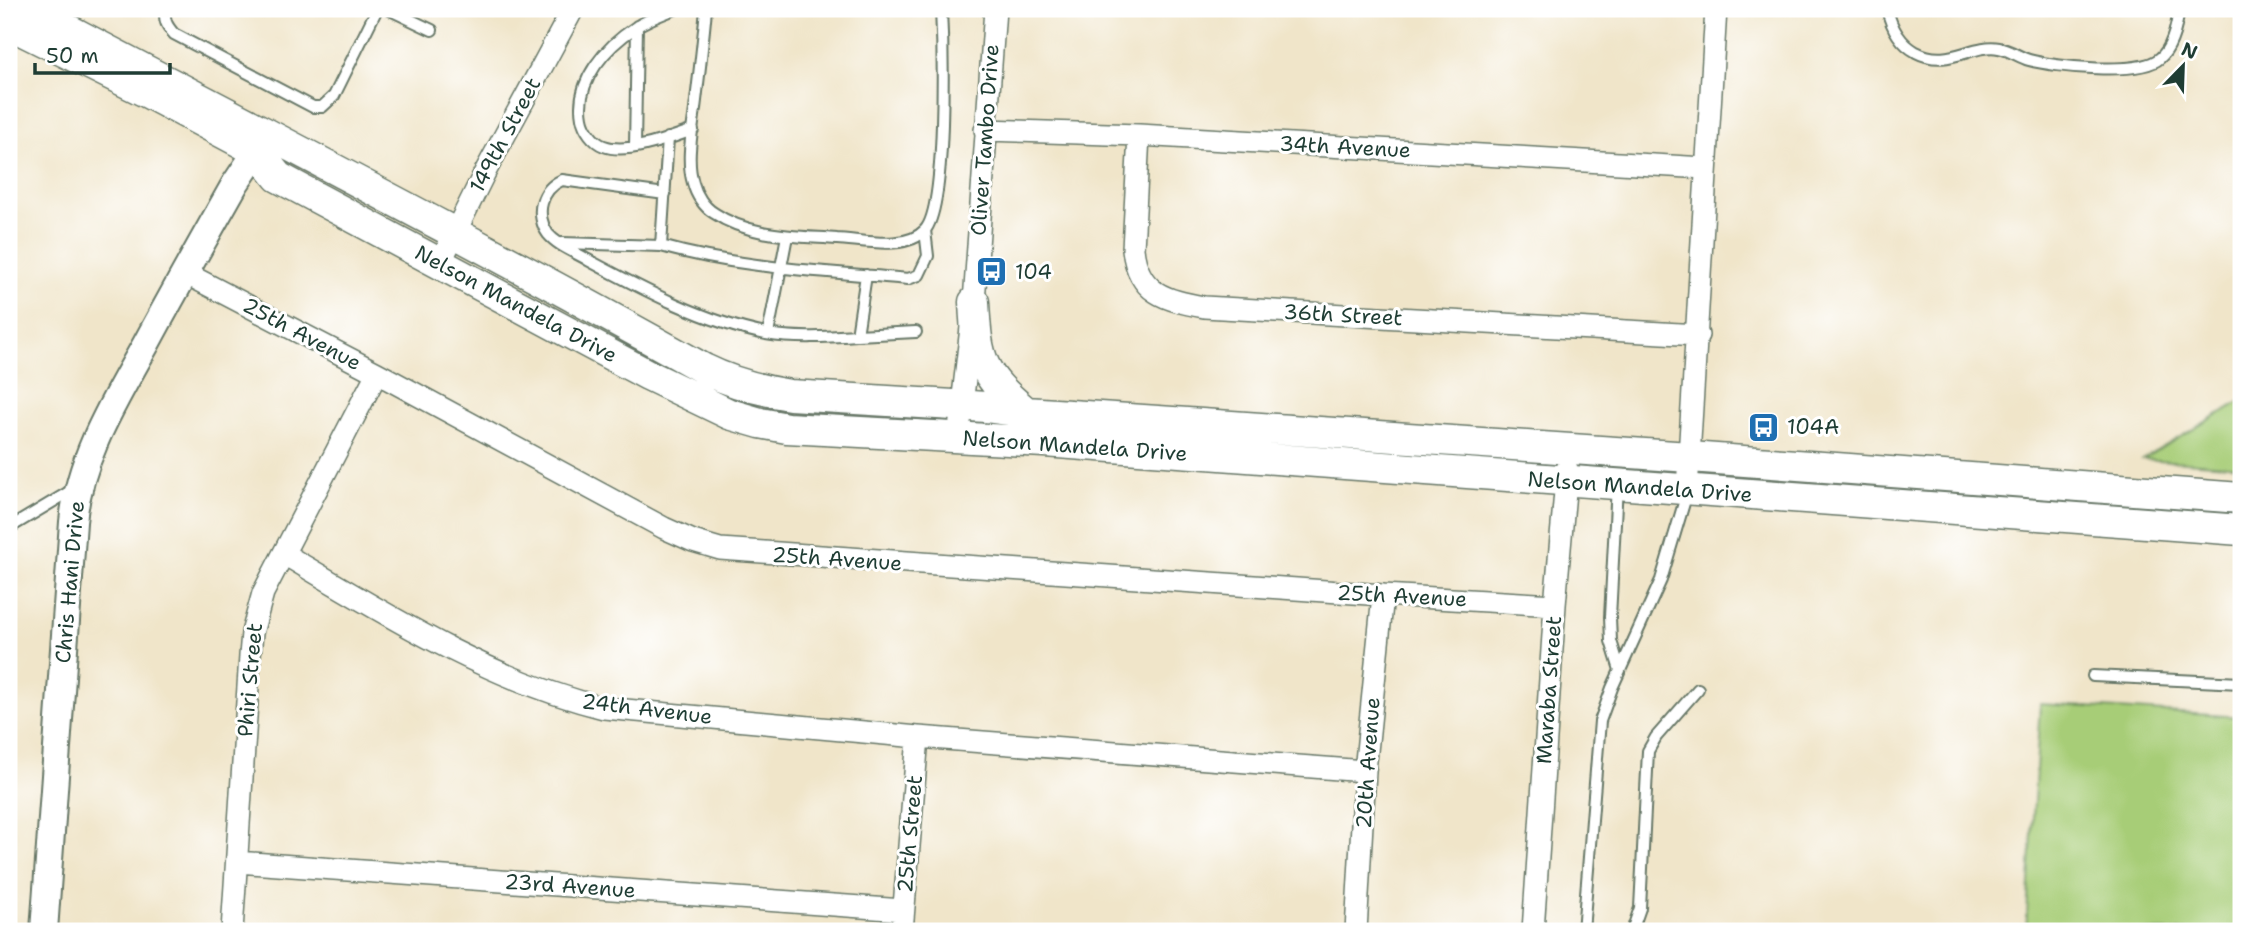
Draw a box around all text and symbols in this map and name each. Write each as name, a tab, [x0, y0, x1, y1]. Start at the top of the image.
scale bar	[35, 32, 170, 76]
north arrow	[2148, 32, 2218, 102]
text: N	[2178, 36, 2201, 65]
text: 50 m	[46, 42, 99, 70]
street label: Oliver Tambo Drive	[964, 43, 1006, 237]
street label: 149th Street	[463, 72, 547, 198]
street label: 34th Avenue	[1279, 130, 1411, 164]
street label: Nelson Mandela Drive	[410, 239, 622, 369]
bus stop icon: 104	[975, 255, 1009, 289]
place label: 104	[1015, 258, 1052, 286]
street label: 25th Avenue	[238, 291, 366, 377]
street label: 36th Street	[1283, 298, 1403, 332]
bus stop icon: 104A	[1747, 410, 1781, 444]
place label: 104A	[1787, 413, 1839, 441]
street label: Nelson Mandela Drive	[962, 424, 1188, 468]
street label: Nelson Mandela Drive	[1527, 465, 1753, 509]
street label: Chris Hani Drive	[49, 500, 91, 664]
street label: 25th Avenue	[771, 540, 903, 578]
street label: 25th Avenue	[1336, 579, 1468, 613]
street label: Maraba Street	[1530, 615, 1568, 765]
street label: Phiri Street	[231, 622, 269, 738]
street label: 24th Avenue	[580, 687, 714, 731]
street label: 20th Avenue	[1349, 696, 1387, 830]
street label: 25th Street	[891, 774, 929, 894]
street label: 23rd Avenue	[504, 867, 636, 905]

